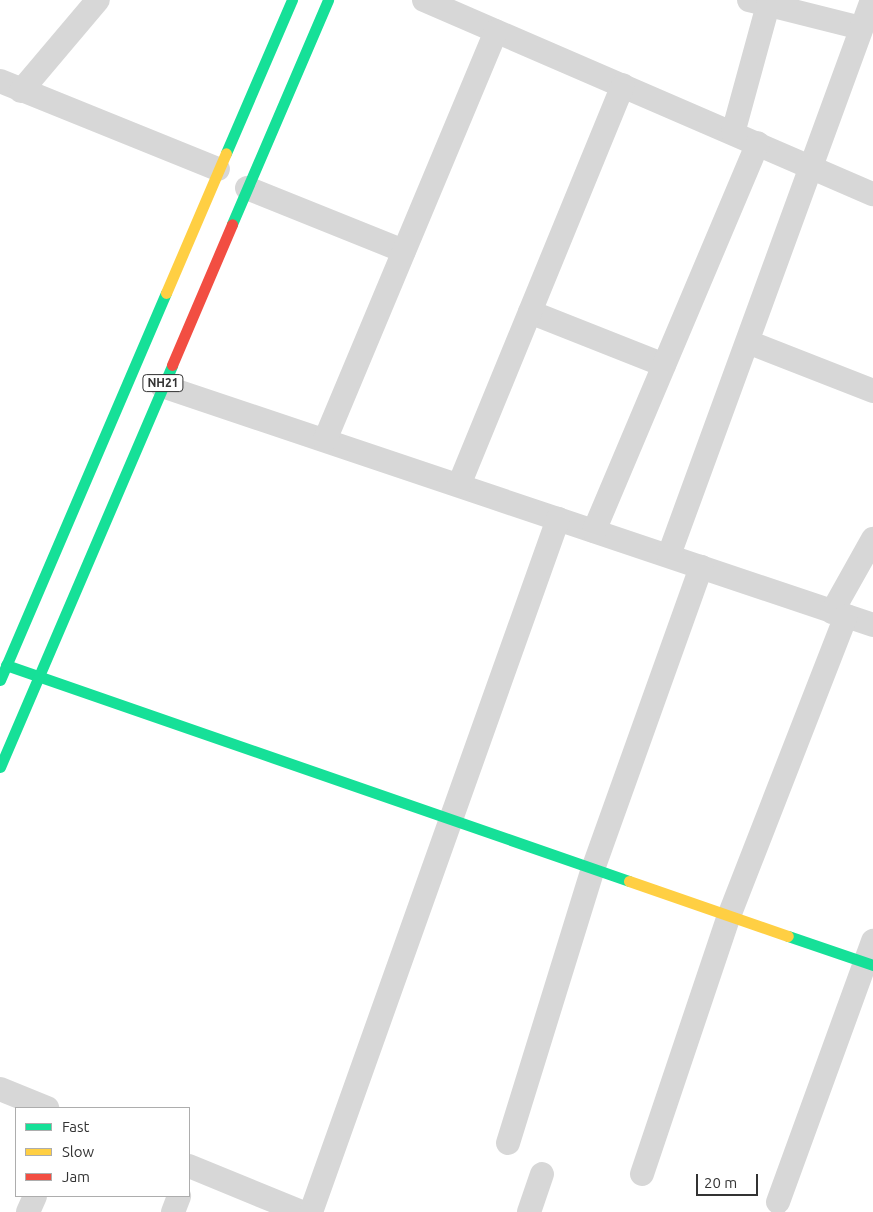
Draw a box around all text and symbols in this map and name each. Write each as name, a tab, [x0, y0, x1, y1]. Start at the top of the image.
road number: NH21	[142, 373, 184, 392]
legend	[15, 1107, 190, 1197]
text: Fast	[62, 1118, 89, 1135]
text: Slow	[62, 1143, 94, 1160]
scale bar	[698, 1164, 760, 1196]
text: Jam	[62, 1168, 90, 1185]
text: 20 m	[704, 1174, 737, 1191]

